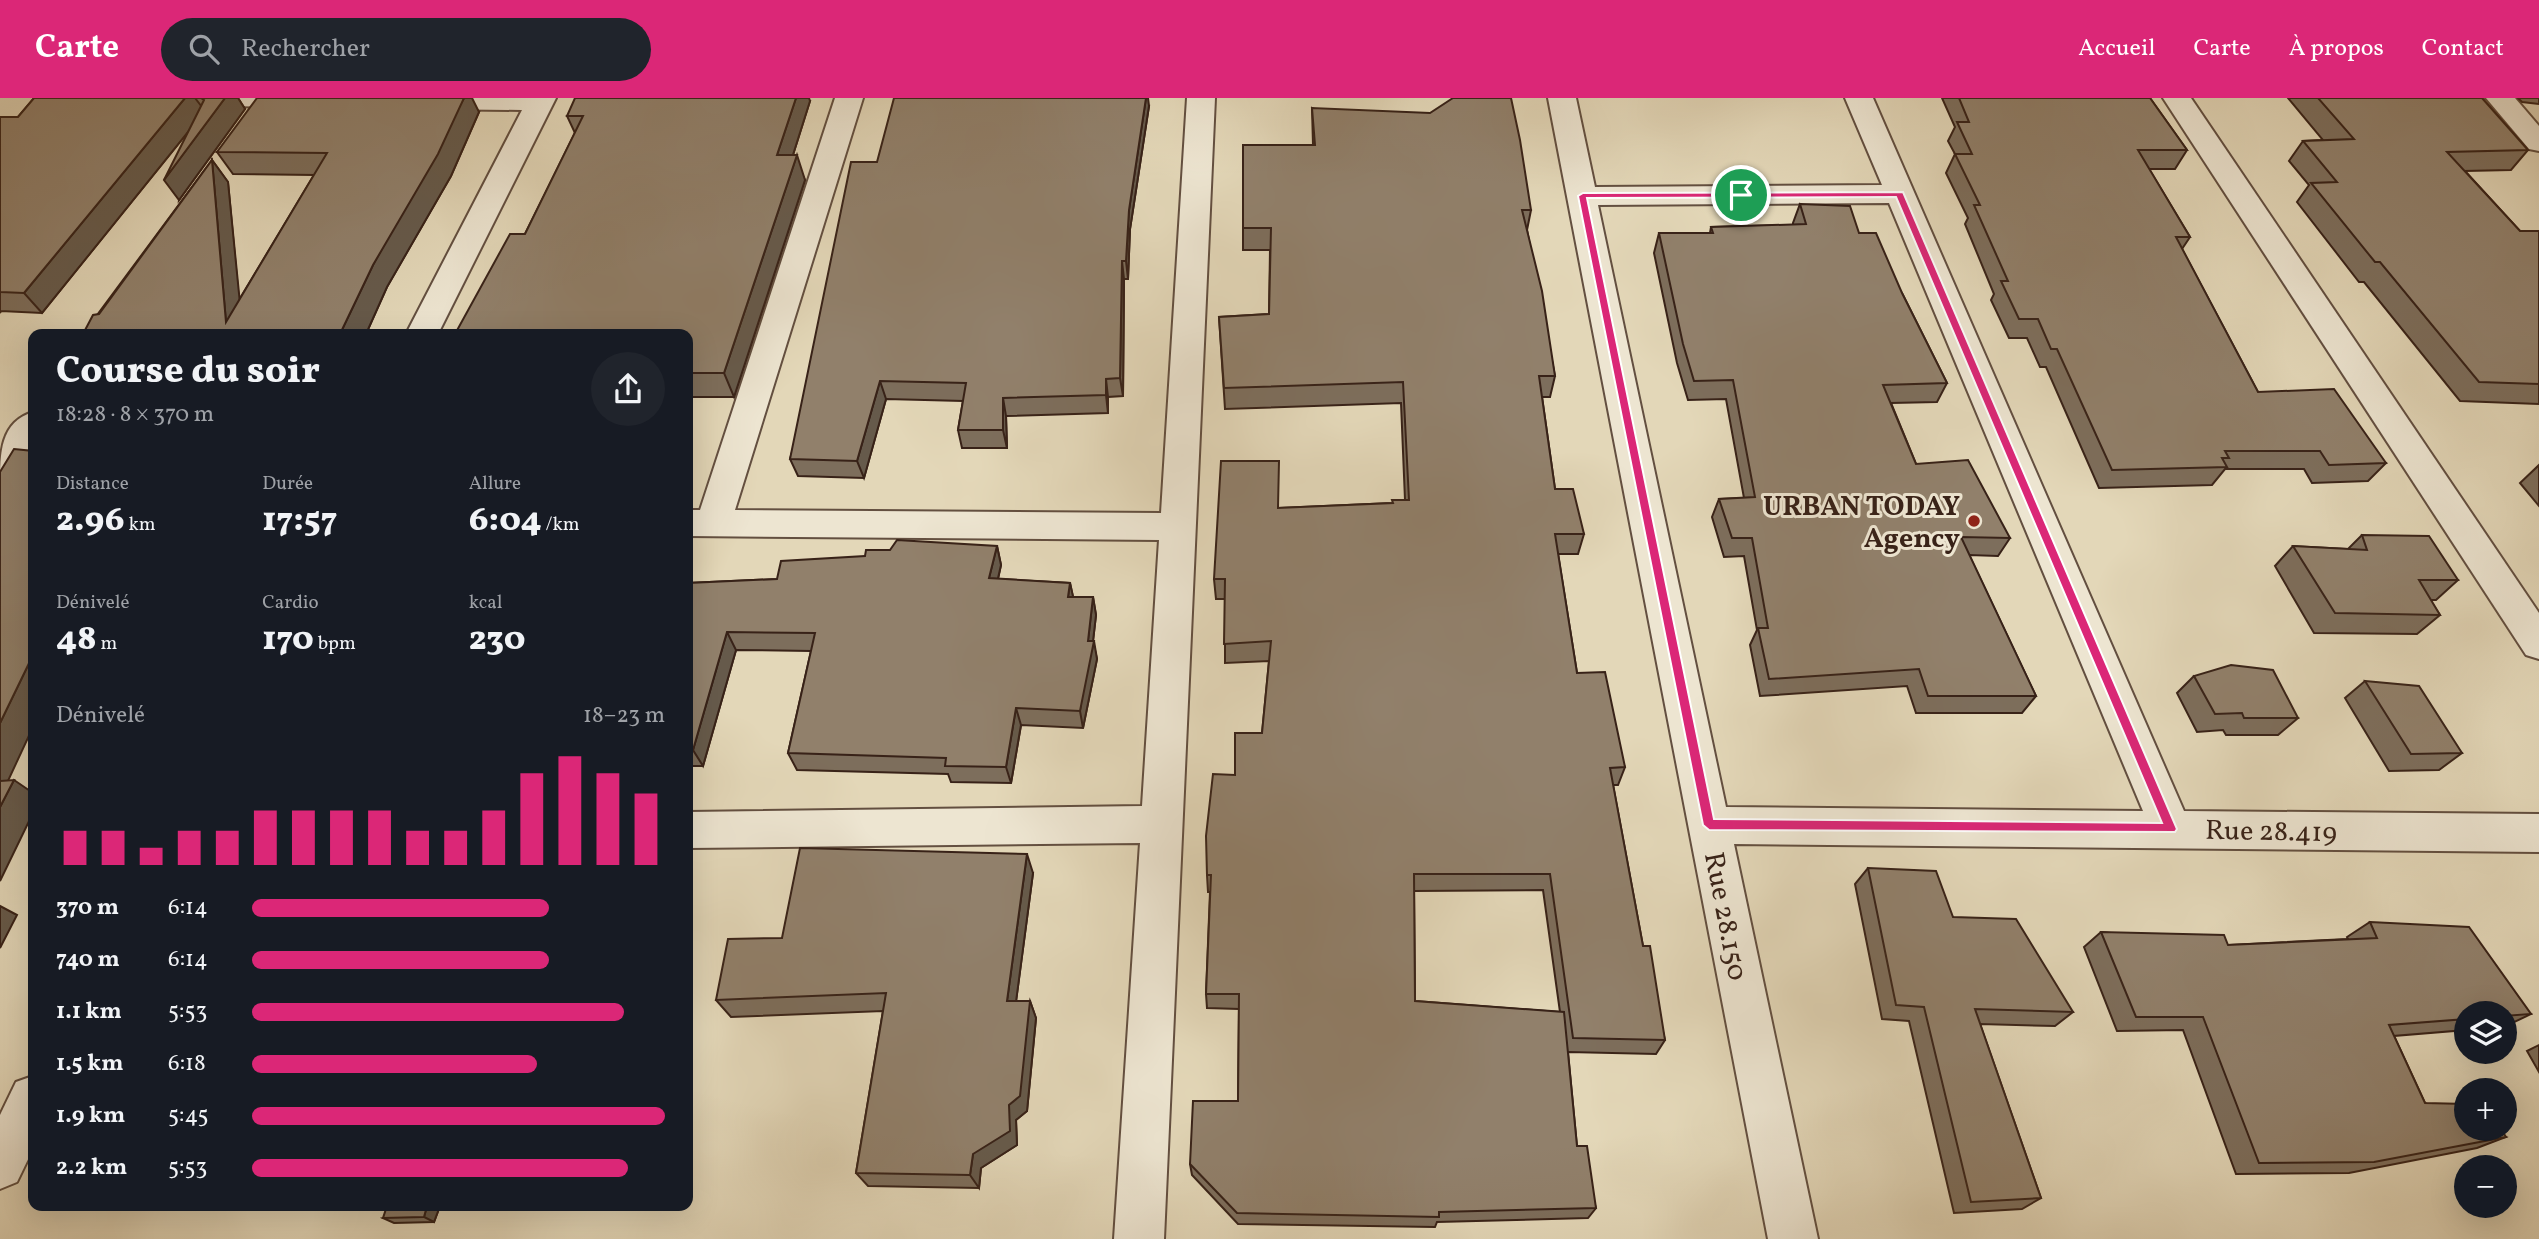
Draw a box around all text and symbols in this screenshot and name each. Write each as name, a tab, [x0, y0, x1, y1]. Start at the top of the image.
search box	[161, 18, 651, 81]
text: Carte	[35, 26, 119, 72]
icon: search	[185, 30, 223, 68]
text: Rechercher	[241, 31, 370, 67]
text: Accueil	[2078, 32, 2155, 66]
text: Carte	[2193, 32, 2251, 66]
text: À propos	[2289, 32, 2384, 66]
text: Contact	[2422, 32, 2504, 66]
pin	[1711, 165, 1771, 225]
icon: arrive	[1722, 176, 1760, 214]
text: Course du soir	[56, 346, 320, 399]
button: share	[591, 352, 665, 426]
text: 18:28 · 8 × 370 m	[56, 399, 214, 431]
text: Distance	[56, 471, 129, 497]
text: Durée	[262, 471, 313, 497]
text: Allure	[469, 471, 521, 497]
place label: URBAN TODAY Agency	[1763, 488, 1960, 559]
text: 2.96	[56, 497, 125, 545]
text: 17:57	[262, 497, 337, 545]
text: 6:04	[469, 497, 542, 545]
text: km	[125, 512, 156, 538]
text: /km	[542, 512, 580, 538]
marker: URBAN TODAY Agency	[1966, 513, 1982, 529]
text: Dénivelé	[56, 590, 129, 616]
text: Cardio	[262, 590, 319, 616]
text: kcal	[469, 590, 502, 616]
text: 48	[56, 616, 97, 664]
text: 170	[262, 616, 314, 664]
text: 230	[469, 616, 525, 664]
text: m	[97, 631, 117, 657]
text: bpm	[314, 631, 356, 657]
text: Dénivelé	[56, 700, 145, 732]
text: 18–23 m	[583, 700, 665, 732]
street label: Rue 28.419	[2205, 812, 2337, 853]
street label: Rue 28.150	[1693, 849, 1756, 984]
text: 370 m	[56, 892, 119, 924]
text: 6:14	[168, 892, 208, 924]
text: 740 m	[56, 944, 120, 976]
text: 6:14	[168, 944, 208, 976]
text: 1.1 km	[56, 996, 122, 1028]
text: 5:53	[168, 996, 207, 1028]
map controls	[2454, 1001, 2517, 1218]
button: layers	[2454, 1001, 2517, 1064]
text: 1.5 km	[56, 1048, 123, 1080]
text: 6:18	[168, 1048, 206, 1080]
button: +	[2454, 1078, 2517, 1141]
text: 1.9 km	[56, 1100, 125, 1132]
text: 5:45	[168, 1100, 209, 1132]
text: 2.2 km	[56, 1152, 127, 1184]
text: 5:53	[168, 1152, 207, 1184]
button: −	[2454, 1155, 2517, 1218]

